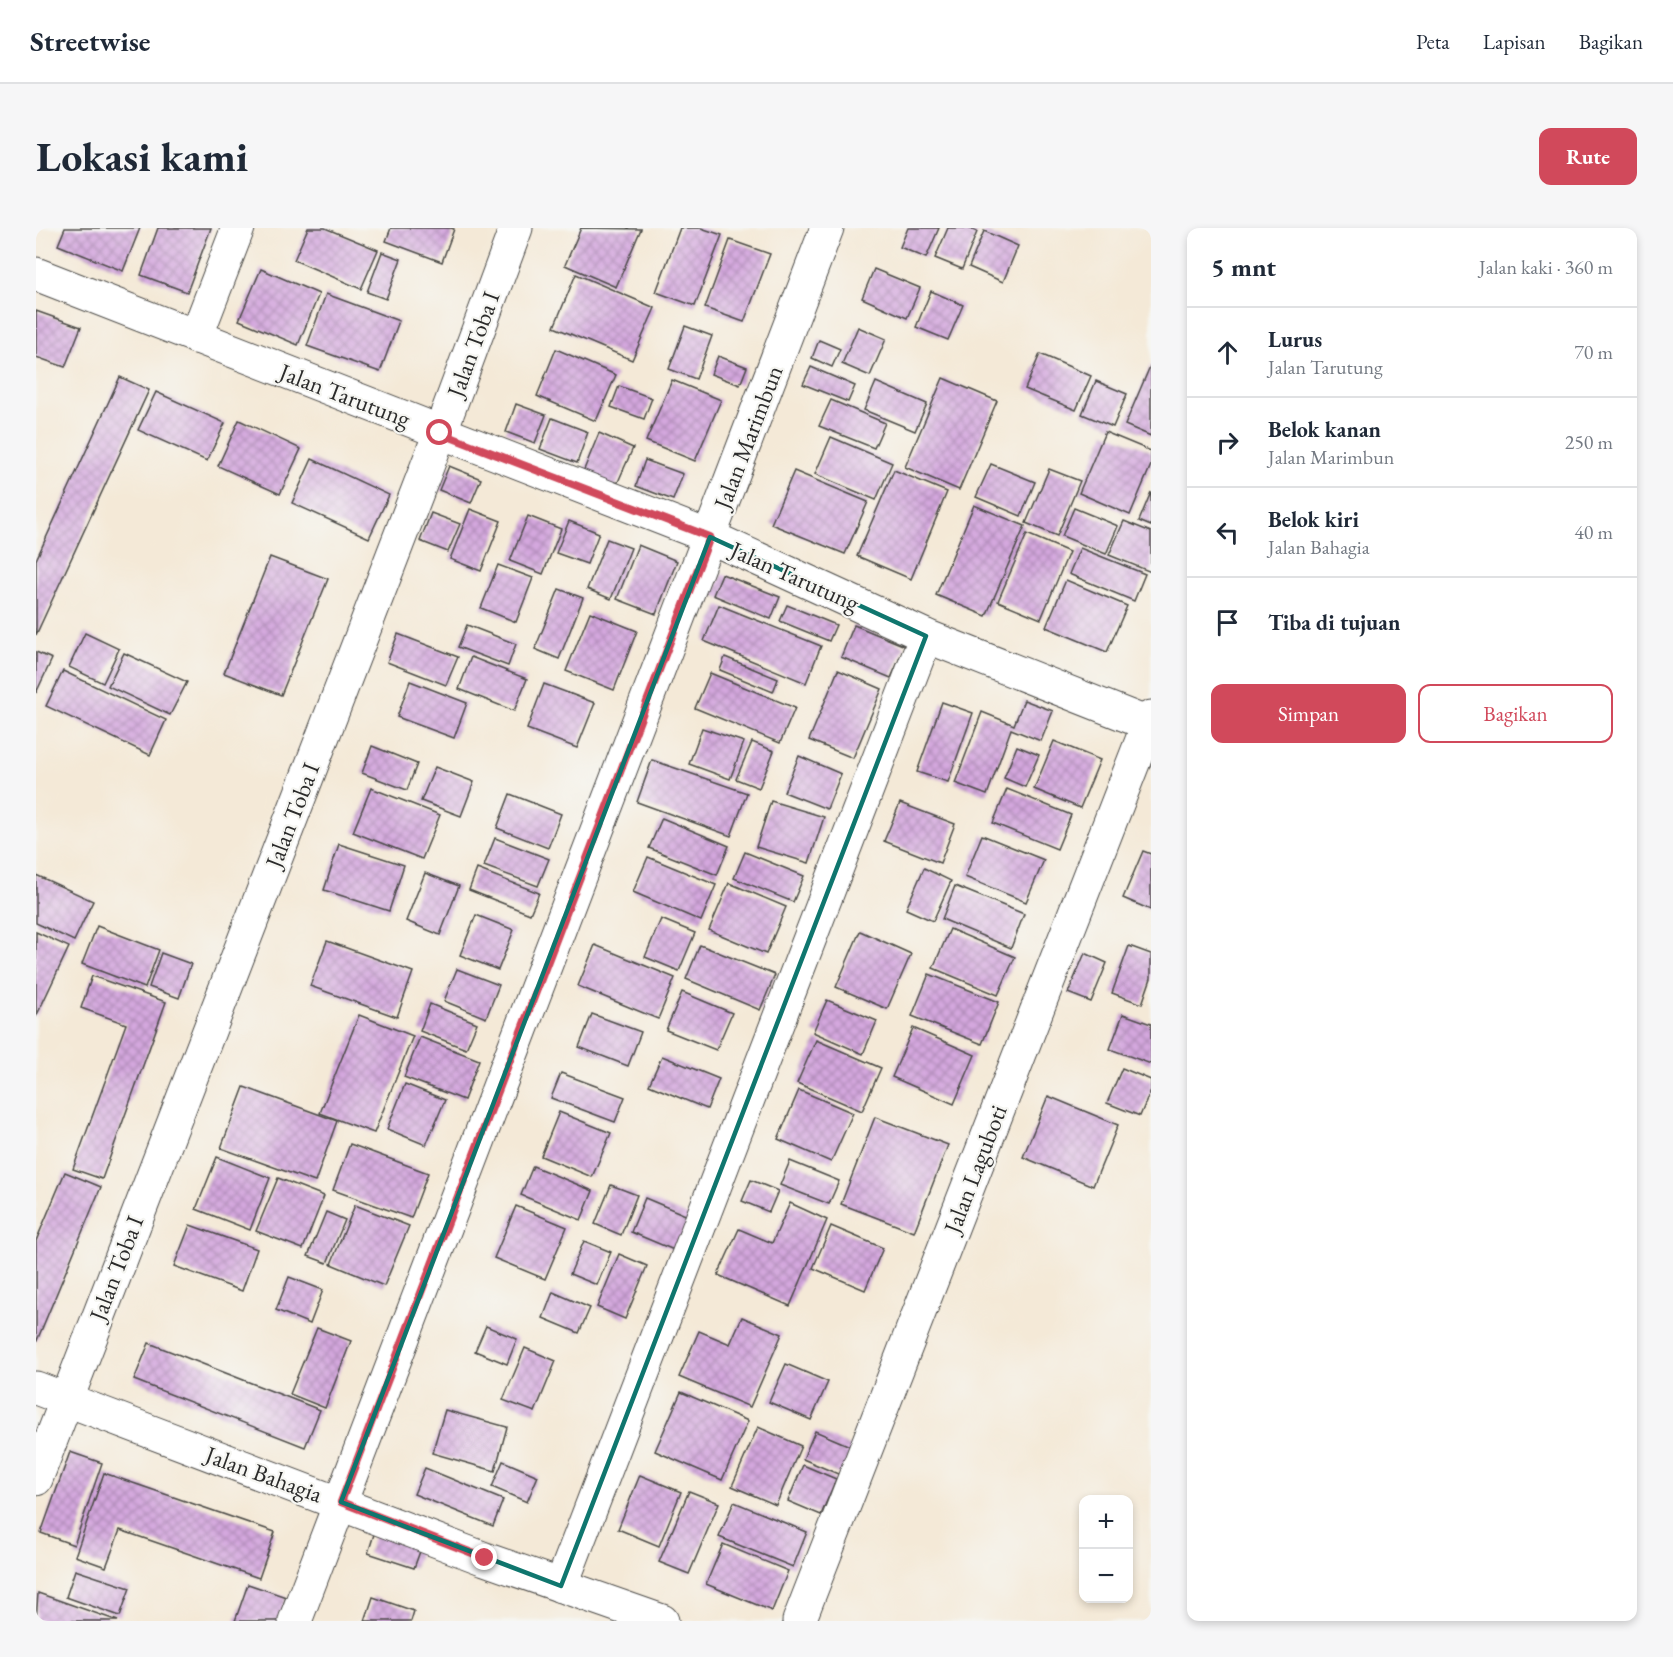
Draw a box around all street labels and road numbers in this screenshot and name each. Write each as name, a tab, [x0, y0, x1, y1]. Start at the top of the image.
street label: Jalan Toba I	[439, 287, 506, 403]
street label: Jalan Tarutung	[273, 355, 415, 434]
street label: Jalan Marimbun	[706, 360, 790, 515]
street label: Jalan Tarutung	[724, 533, 865, 618]
street label: Jalan Toba I	[257, 758, 326, 874]
street label: Jalan Laguboti	[936, 1100, 1014, 1239]
street label: Jalan Toba I	[81, 1211, 150, 1327]
street label: Jalan Bahagia	[199, 1438, 327, 1510]

